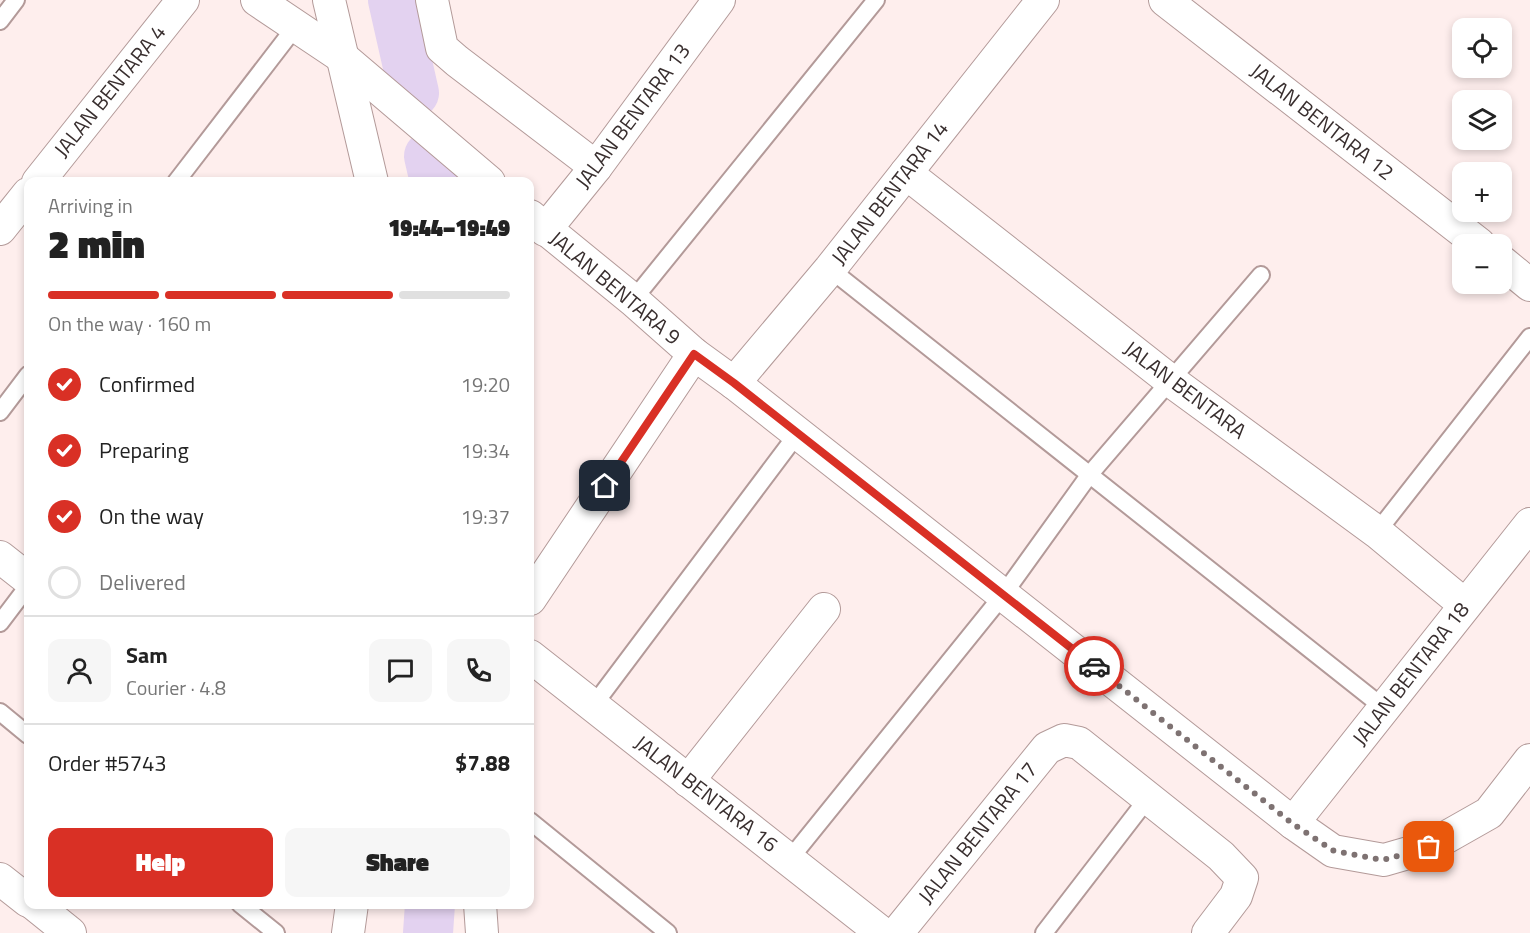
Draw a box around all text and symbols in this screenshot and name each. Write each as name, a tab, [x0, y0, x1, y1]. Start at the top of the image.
street label: JALAN BENTARA 4	[46, 17, 173, 164]
map controls	[1452, 18, 1512, 294]
button: locate	[1452, 18, 1512, 78]
street label: JALAN BENTARA 13	[567, 36, 698, 195]
street label: JALAN BENTARA 12	[1244, 55, 1401, 188]
button: layers	[1452, 90, 1512, 150]
street label: JALAN BENTARA 14	[823, 114, 956, 271]
button: +	[1452, 162, 1512, 222]
text: Arriving in	[48, 190, 133, 221]
text: 19:44–19:49	[388, 211, 510, 245]
text: 2 min	[48, 214, 145, 273]
street label: JALAN BENTARA 9	[543, 223, 688, 352]
button: −	[1452, 234, 1512, 294]
text: On the way · 160 m	[48, 308, 211, 339]
street label: JALAN BENTARA	[1117, 332, 1254, 446]
text: Confirmed	[99, 367, 195, 401]
icon: check	[48, 368, 81, 401]
text: 19:20	[461, 369, 510, 400]
text: Preparing	[99, 433, 189, 467]
icon: check	[48, 434, 81, 467]
text: 19:34	[461, 435, 510, 466]
pin	[579, 460, 630, 511]
icon: home	[588, 469, 621, 502]
text: On the way	[99, 499, 204, 533]
icon: check	[48, 500, 81, 533]
text: 19:37	[461, 501, 510, 532]
text: Delivered	[99, 565, 186, 599]
street label: JALAN BENTARA 18	[1344, 594, 1477, 752]
courier	[1064, 636, 1124, 696]
text: Sam	[126, 638, 168, 672]
button: person	[48, 639, 111, 702]
button: chat	[369, 639, 432, 702]
button: phone	[447, 639, 510, 702]
icon: car	[1078, 650, 1111, 683]
text: Courier · 4.8	[126, 672, 226, 703]
street label: JALAN BENTARA 16	[628, 727, 785, 860]
text: Order #5743	[48, 746, 167, 780]
text: $7.88	[455, 746, 510, 780]
street label: JALAN BENTARA 17	[910, 754, 1045, 910]
pin	[1403, 821, 1454, 872]
button: Help	[48, 828, 273, 897]
button: Share	[285, 828, 510, 897]
icon: bag	[1412, 830, 1445, 863]

